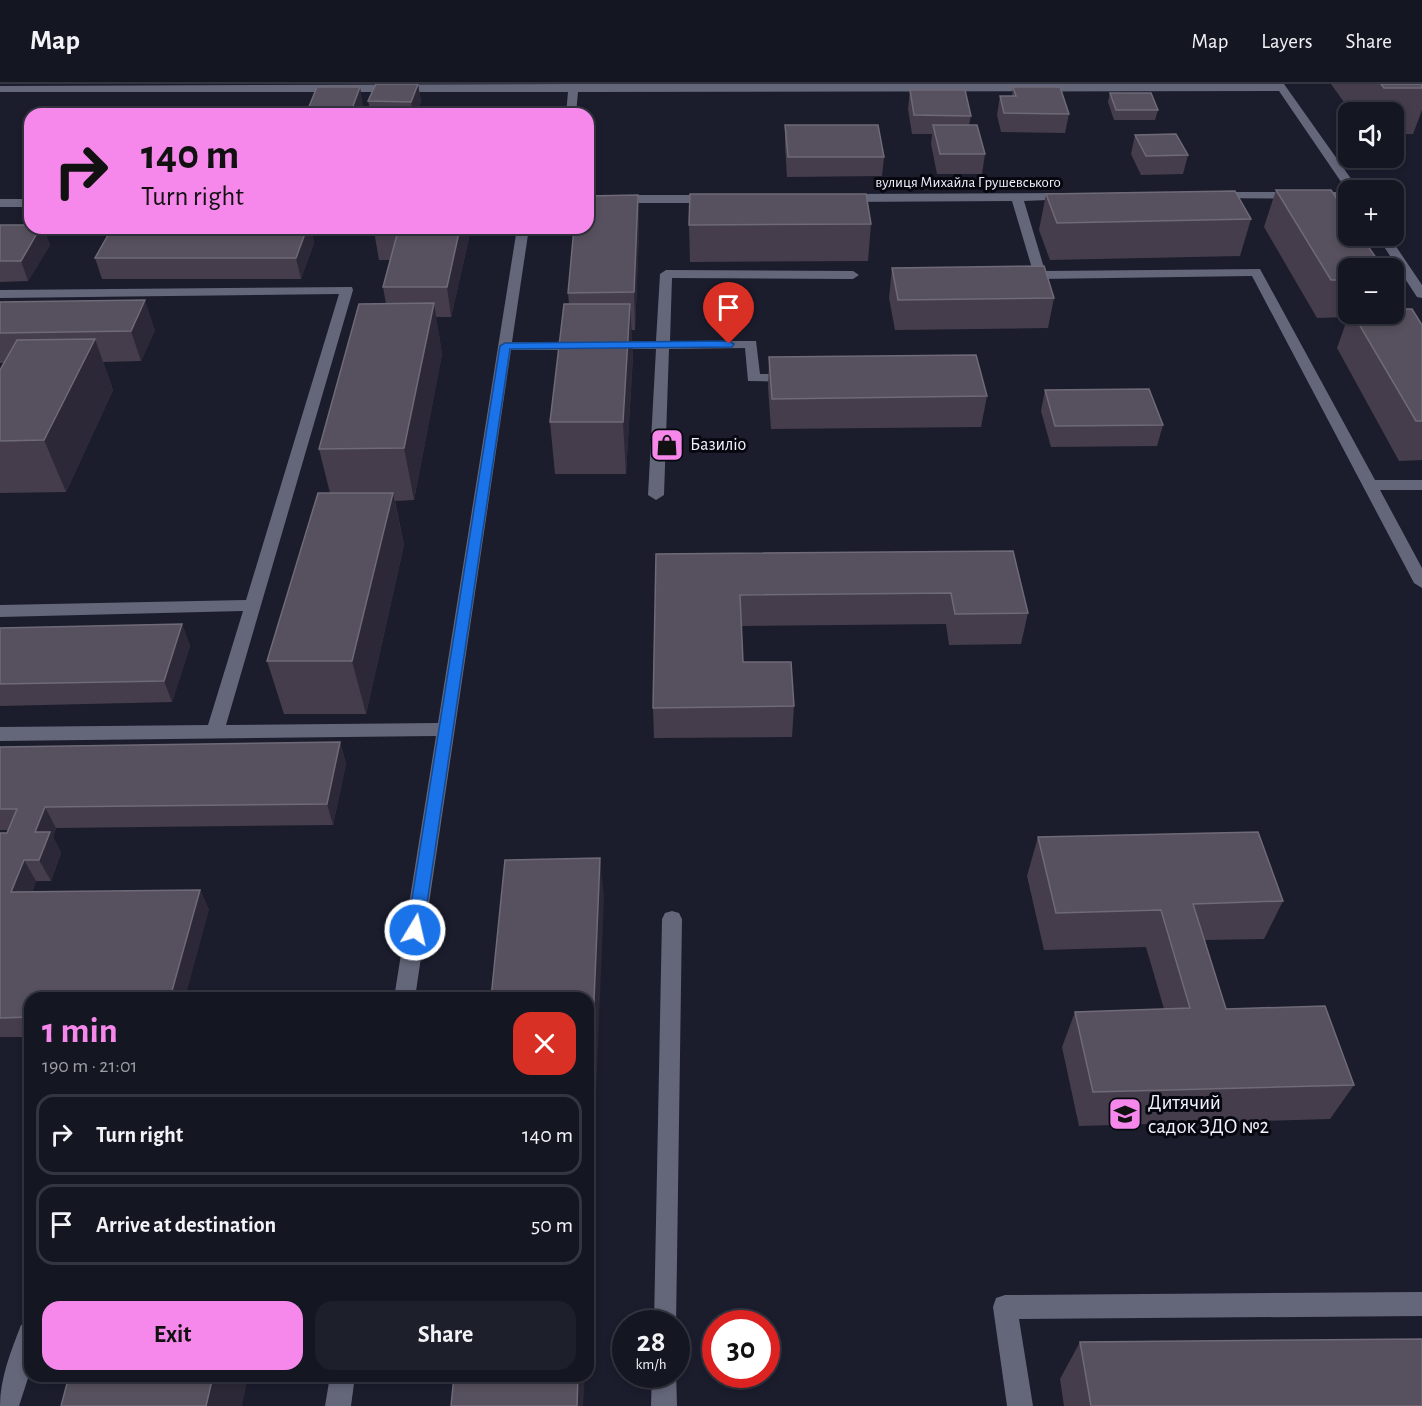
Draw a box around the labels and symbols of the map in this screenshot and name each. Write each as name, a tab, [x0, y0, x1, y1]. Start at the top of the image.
street label: вулиця Михайла Грушевського	[875, 175, 1061, 190]
pin	[703, 282, 754, 344]
shop icon: Базиліо	[649, 427, 685, 463]
place label: Базиліо	[690, 436, 746, 454]
position arrow	[383, 898, 447, 962]
place label: Дитячий садок ЗДО №2	[1148, 1092, 1269, 1137]
school or university icon: Дитячий садок ЗДО №2	[1107, 1096, 1143, 1132]
speed limit sign: 30	[702, 1310, 780, 1388]

